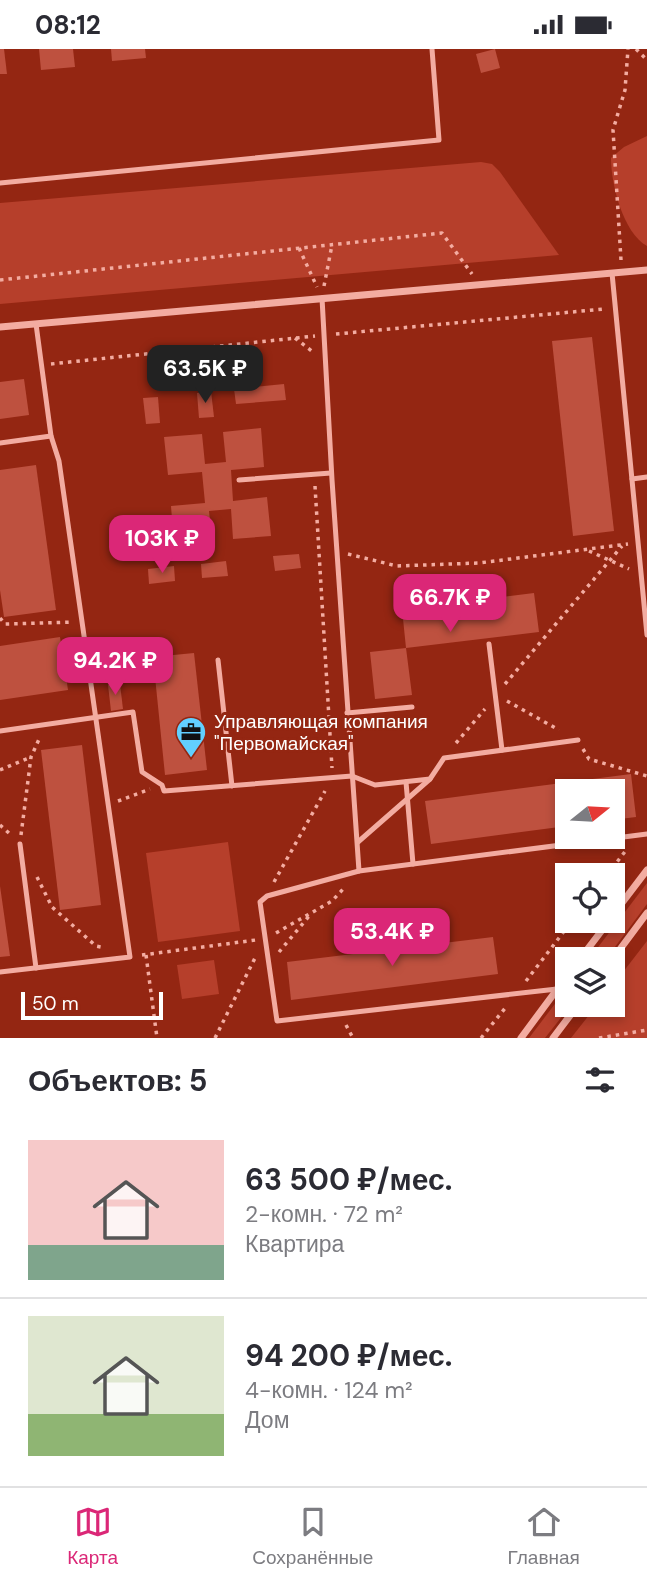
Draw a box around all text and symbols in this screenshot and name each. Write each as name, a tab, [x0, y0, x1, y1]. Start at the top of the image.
text: 08:12	[35, 8, 101, 42]
pin: 63.5K ₽	[140, 345, 270, 405]
text: 63.5K ₽	[163, 353, 247, 383]
pin: 103K ₽	[105, 515, 219, 575]
text: 103K ₽	[125, 523, 199, 553]
pin: 66.7K ₽	[385, 575, 515, 634]
text: 66.7K ₽	[409, 582, 491, 612]
pin: 94.2K ₽	[50, 637, 180, 697]
text: 94.2K ₽	[73, 645, 157, 675]
place label: Управляющая компания "Первомайская"	[214, 709, 428, 756]
office icon: Управляющая компания "Первомайская"	[174, 715, 208, 759]
north arrow	[555, 779, 625, 849]
map controls	[555, 779, 625, 1017]
button: locate	[555, 863, 625, 933]
pin: 53.4K ₽	[327, 909, 457, 968]
text: 53.4K ₽	[350, 916, 434, 946]
button: layers	[555, 947, 625, 1017]
scale bar	[21, 989, 163, 1021]
text: 50 m	[32, 991, 79, 1016]
text: Объектов: 5	[28, 1061, 207, 1100]
icon: filters	[581, 1061, 619, 1099]
text: 63 500 ₽/мес.	[245, 1160, 452, 1199]
icon: home	[84, 1168, 168, 1252]
text: 2-комн. · 72 m²	[245, 1199, 403, 1229]
text: Квартира	[245, 1229, 344, 1259]
text: 94 200 ₽/мес.	[245, 1336, 452, 1375]
icon: home	[84, 1344, 168, 1428]
text: 4-комн. · 124 m²	[245, 1375, 413, 1405]
text: Дом	[245, 1405, 289, 1435]
tab: Карта	[67, 1503, 118, 1570]
tab: Сохранённые	[252, 1503, 373, 1570]
tab: Главная	[508, 1503, 580, 1570]

